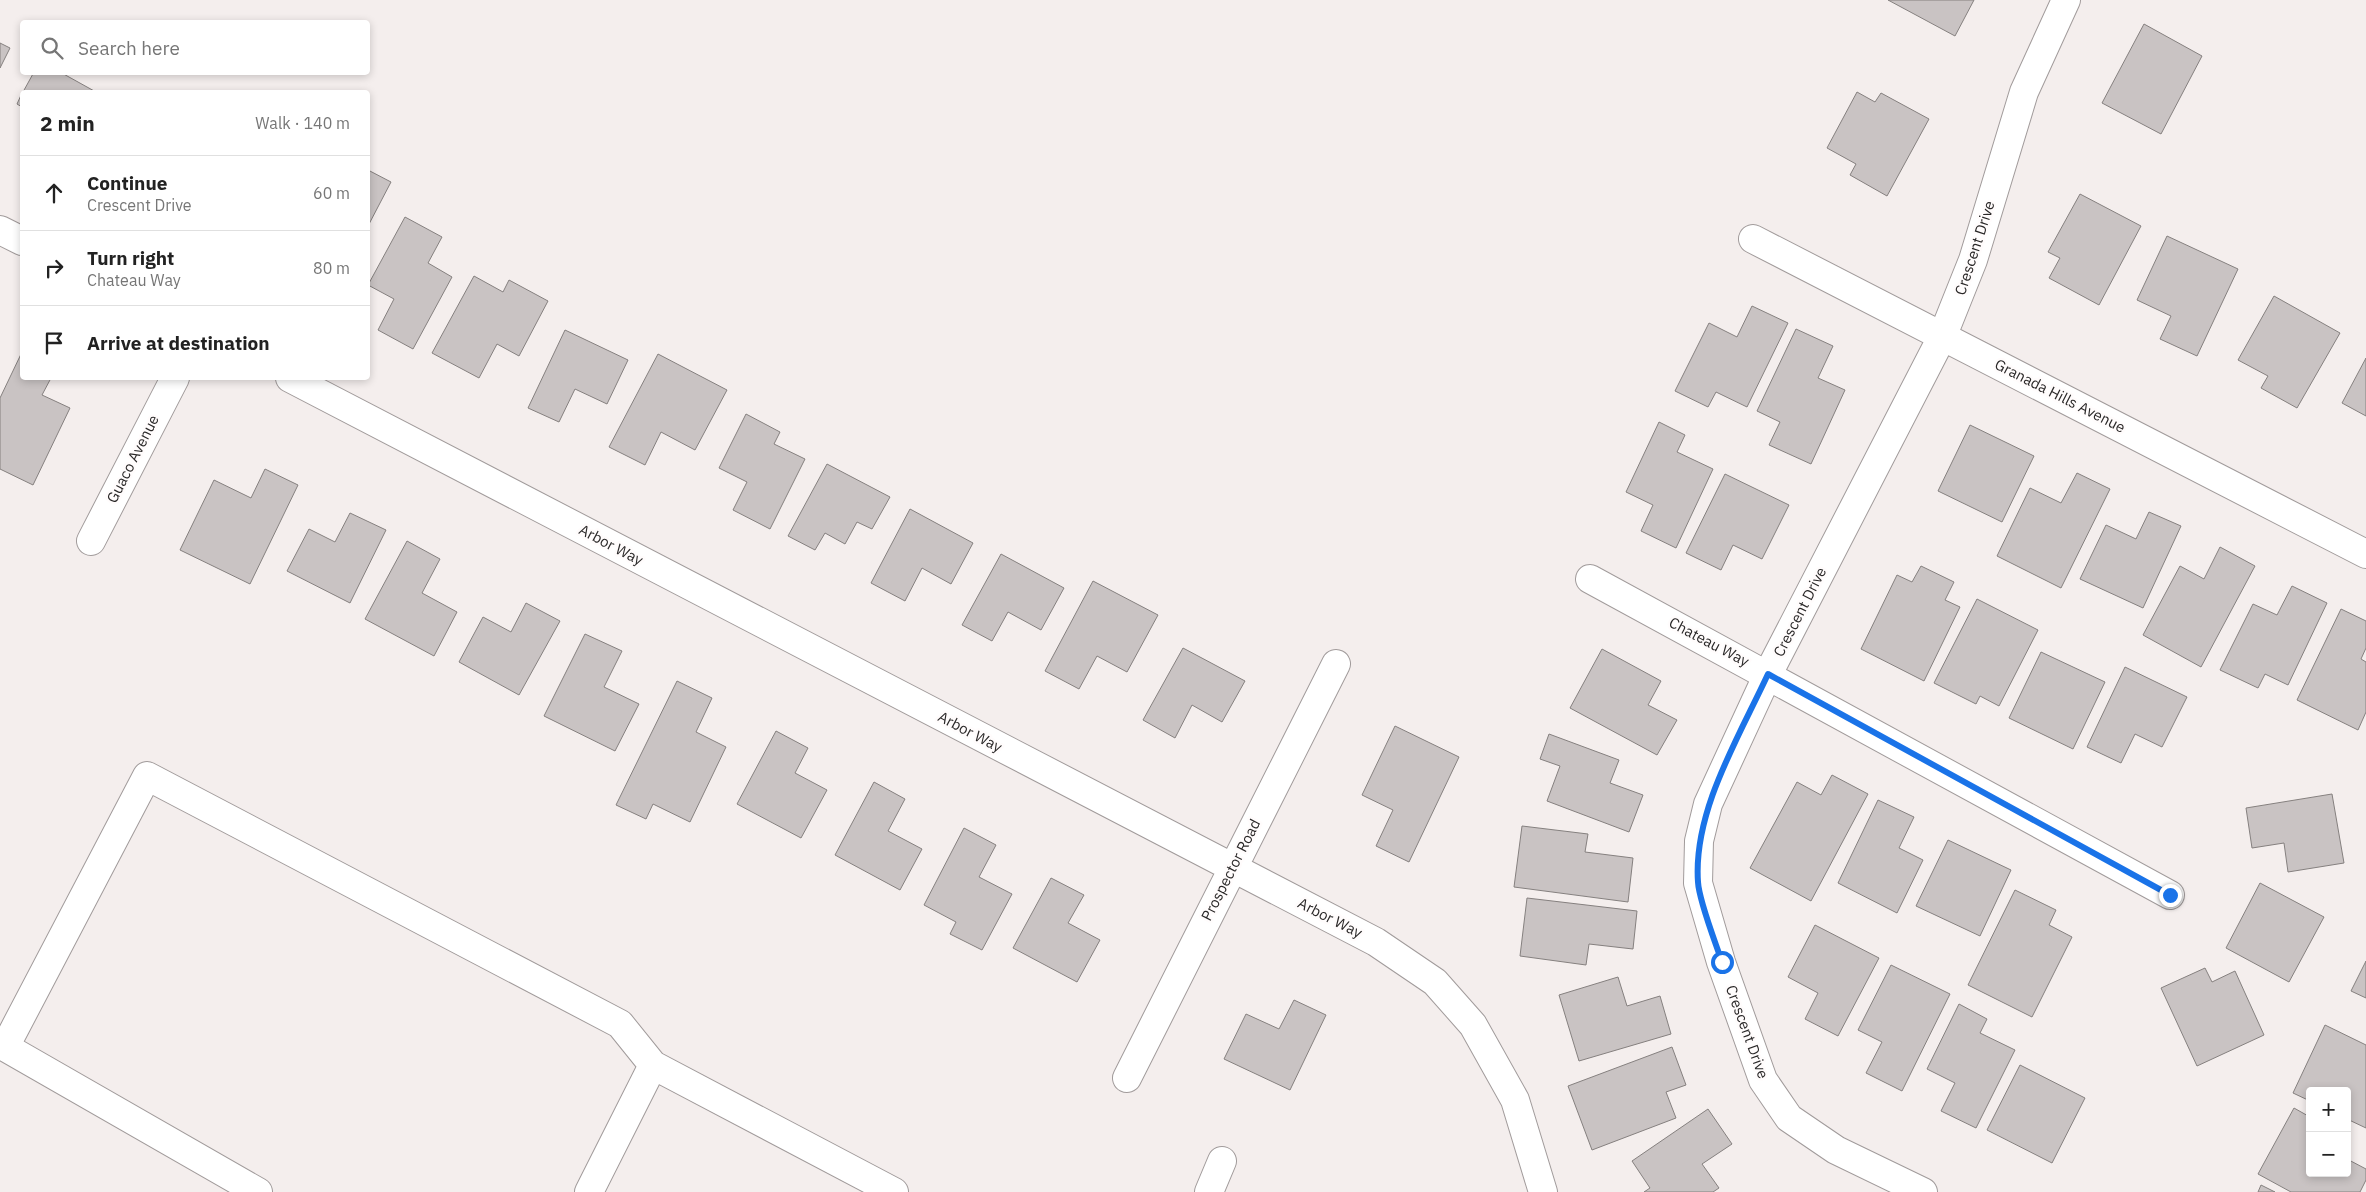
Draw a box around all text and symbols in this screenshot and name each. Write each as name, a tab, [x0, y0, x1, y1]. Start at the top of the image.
search box	[20, 20, 370, 75]
icon: search	[38, 34, 66, 62]
text: Search here	[78, 36, 180, 60]
text: 2 min	[40, 109, 95, 137]
text: Walk · 140 m	[255, 113, 350, 133]
text: Continue	[87, 171, 167, 195]
icon: ahead	[40, 179, 68, 207]
text: 60 m	[313, 183, 350, 203]
text: Crescent Drive	[87, 195, 192, 215]
street label: Crescent Drive	[1950, 198, 1999, 297]
text: Turn right	[87, 246, 174, 270]
icon: right	[40, 254, 68, 282]
text: 80 m	[313, 258, 350, 278]
text: Chateau Way	[87, 270, 181, 290]
icon: arrive	[40, 329, 68, 357]
text: Arrive at destination	[87, 331, 270, 355]
street label: Granada Hills Avenue	[1992, 354, 2129, 437]
street label: Guaco Avenue	[102, 411, 163, 506]
street label: Arbor Way	[576, 520, 647, 570]
street label: Crescent Drive	[1769, 564, 1830, 660]
street label: Chateau Way	[1666, 613, 1753, 671]
street label: Arbor Way	[935, 707, 1006, 757]
street label: Prospector Road	[1197, 816, 1264, 924]
route end	[2159, 884, 2182, 907]
street label: Arbor Way	[1295, 893, 1366, 942]
route start	[1711, 951, 1734, 974]
street label: Crescent Drive	[1722, 982, 1773, 1081]
map controls	[2306, 1087, 2351, 1177]
button: +	[2306, 1087, 2351, 1132]
button: −	[2306, 1132, 2351, 1177]

